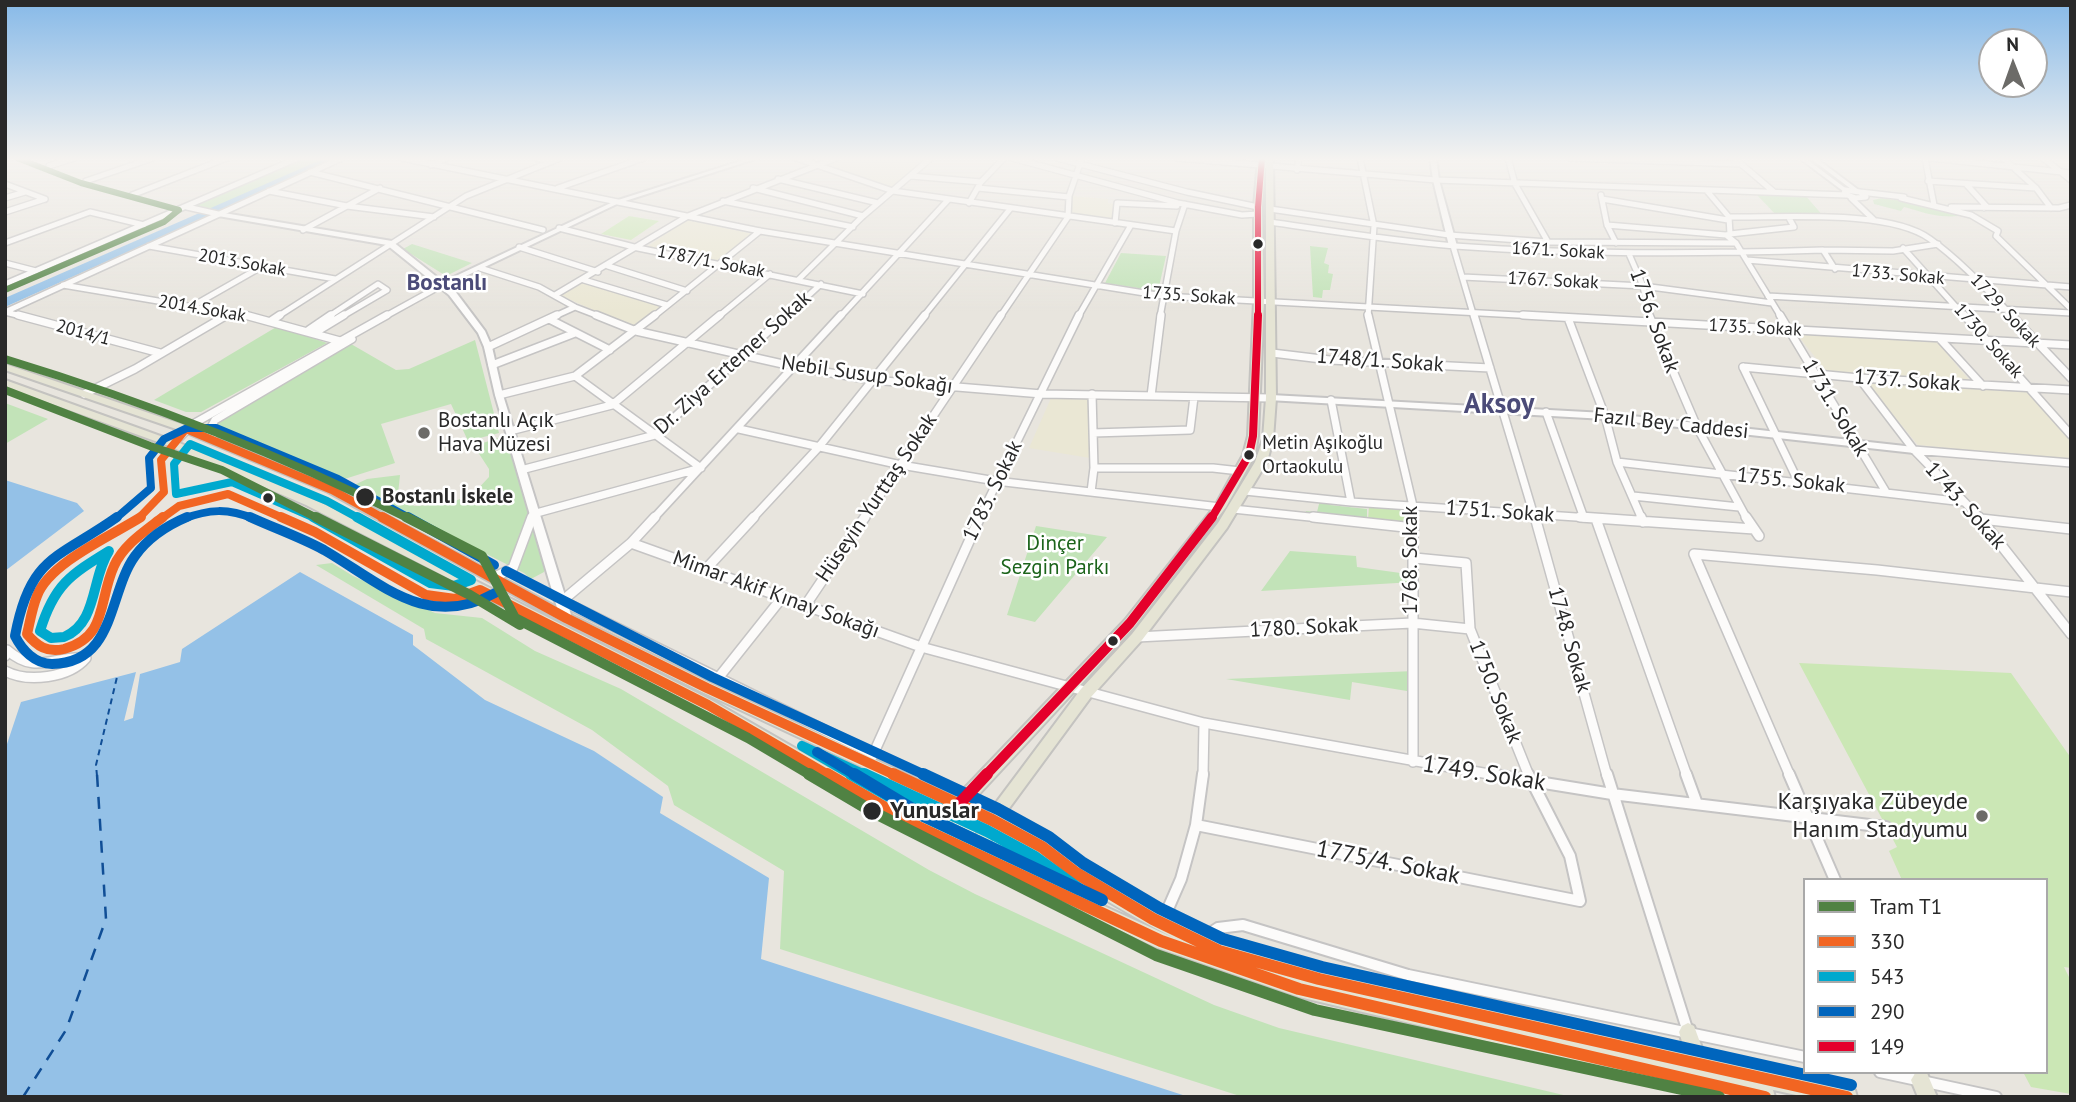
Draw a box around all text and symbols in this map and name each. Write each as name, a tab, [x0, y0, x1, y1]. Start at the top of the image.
north arrow	[1978, 28, 2048, 98]
text: N	[2006, 32, 2019, 56]
unlabelled marker	[1251, 237, 1265, 251]
street label: 1671. Sokak	[1511, 238, 1605, 264]
street label: 1787/1. Sokak	[655, 241, 767, 283]
street label: 2013.Sokak	[197, 245, 287, 281]
street label: 1733. Sokak	[1851, 260, 1945, 290]
street label: 1756. Sokak	[1624, 266, 1684, 376]
street label: 1767. Sokak	[1507, 268, 1599, 294]
district label: Bostanlı	[407, 269, 487, 297]
street label: 1729. Sokak	[1965, 270, 2045, 352]
street label: 1735. Sokak	[1142, 282, 1236, 310]
street label: Dr. Ziya Ertemer Sokak	[649, 286, 817, 440]
street label: 2014.Sokak	[157, 291, 247, 327]
street label: 1730. Sokak	[1949, 299, 2027, 383]
street label: 2014/1	[53, 315, 113, 351]
street label: 1735. Sokak	[1708, 315, 1802, 341]
street label: 1748/1. Sokak	[1315, 344, 1445, 378]
street label: Nebil Susup Sokağı	[780, 350, 954, 400]
street label: 1731. Sokak	[1796, 355, 1874, 461]
street label: 1737. Sokak	[1853, 365, 1961, 397]
district label: Aksoy	[1464, 388, 1534, 422]
street label: Fazıl Bey Caddesi	[1592, 403, 1750, 445]
place label: Bostanlı Açık Hava Müzesi	[438, 408, 554, 458]
street label: Hüseyin Yurttaş Sokak	[811, 409, 943, 587]
marker: Bostanlı Açık Hava Müzesi	[416, 425, 432, 441]
place label: Metin Aşıkoğlu Ortaokulu	[1262, 433, 1383, 477]
street label: 1783. Sokak	[958, 437, 1028, 545]
marker: Metin Aşıkoğlu Ortaokulu	[1242, 448, 1256, 462]
street label: 1743. Sokak	[1919, 457, 2011, 555]
street label: 1755. Sokak	[1736, 463, 1846, 499]
place label: Bostanlı İskele	[382, 484, 513, 510]
marker: Bostanlı İskele	[354, 486, 376, 508]
unlabelled marker	[261, 491, 275, 505]
street label: 1751. Sokak	[1445, 496, 1555, 528]
street label: 1768. Sokak	[1398, 506, 1424, 614]
park label: Dinçer Sezgin Parkı	[1001, 531, 1109, 581]
street label: Mimar Akif Kınay Sokağı	[669, 546, 883, 644]
street label: 1748. Sokak	[1542, 584, 1596, 696]
street label: 1780. Sokak	[1249, 613, 1359, 643]
unlabelled marker	[1106, 634, 1120, 648]
street label: 1750. Sokak	[1463, 637, 1527, 747]
street label: 1749. Sokak	[1420, 750, 1548, 798]
place label: Karşıyaka Zübeyde Hanım Stadyumu	[1778, 788, 1968, 844]
place label: Yunuslar	[890, 797, 979, 825]
marker: Yunuslar	[861, 800, 883, 822]
marker: Karşıyaka Zübeyde Hanım Stadyumu	[1974, 808, 1990, 824]
street label: 1775/4. Sokak	[1314, 835, 1462, 891]
legend	[1803, 878, 2048, 1074]
text: Tram T1	[1870, 893, 1942, 920]
text: 330	[1870, 928, 1904, 955]
text: 543	[1870, 963, 1904, 990]
text: 290	[1870, 998, 1904, 1025]
text: 149	[1870, 1033, 1904, 1060]

